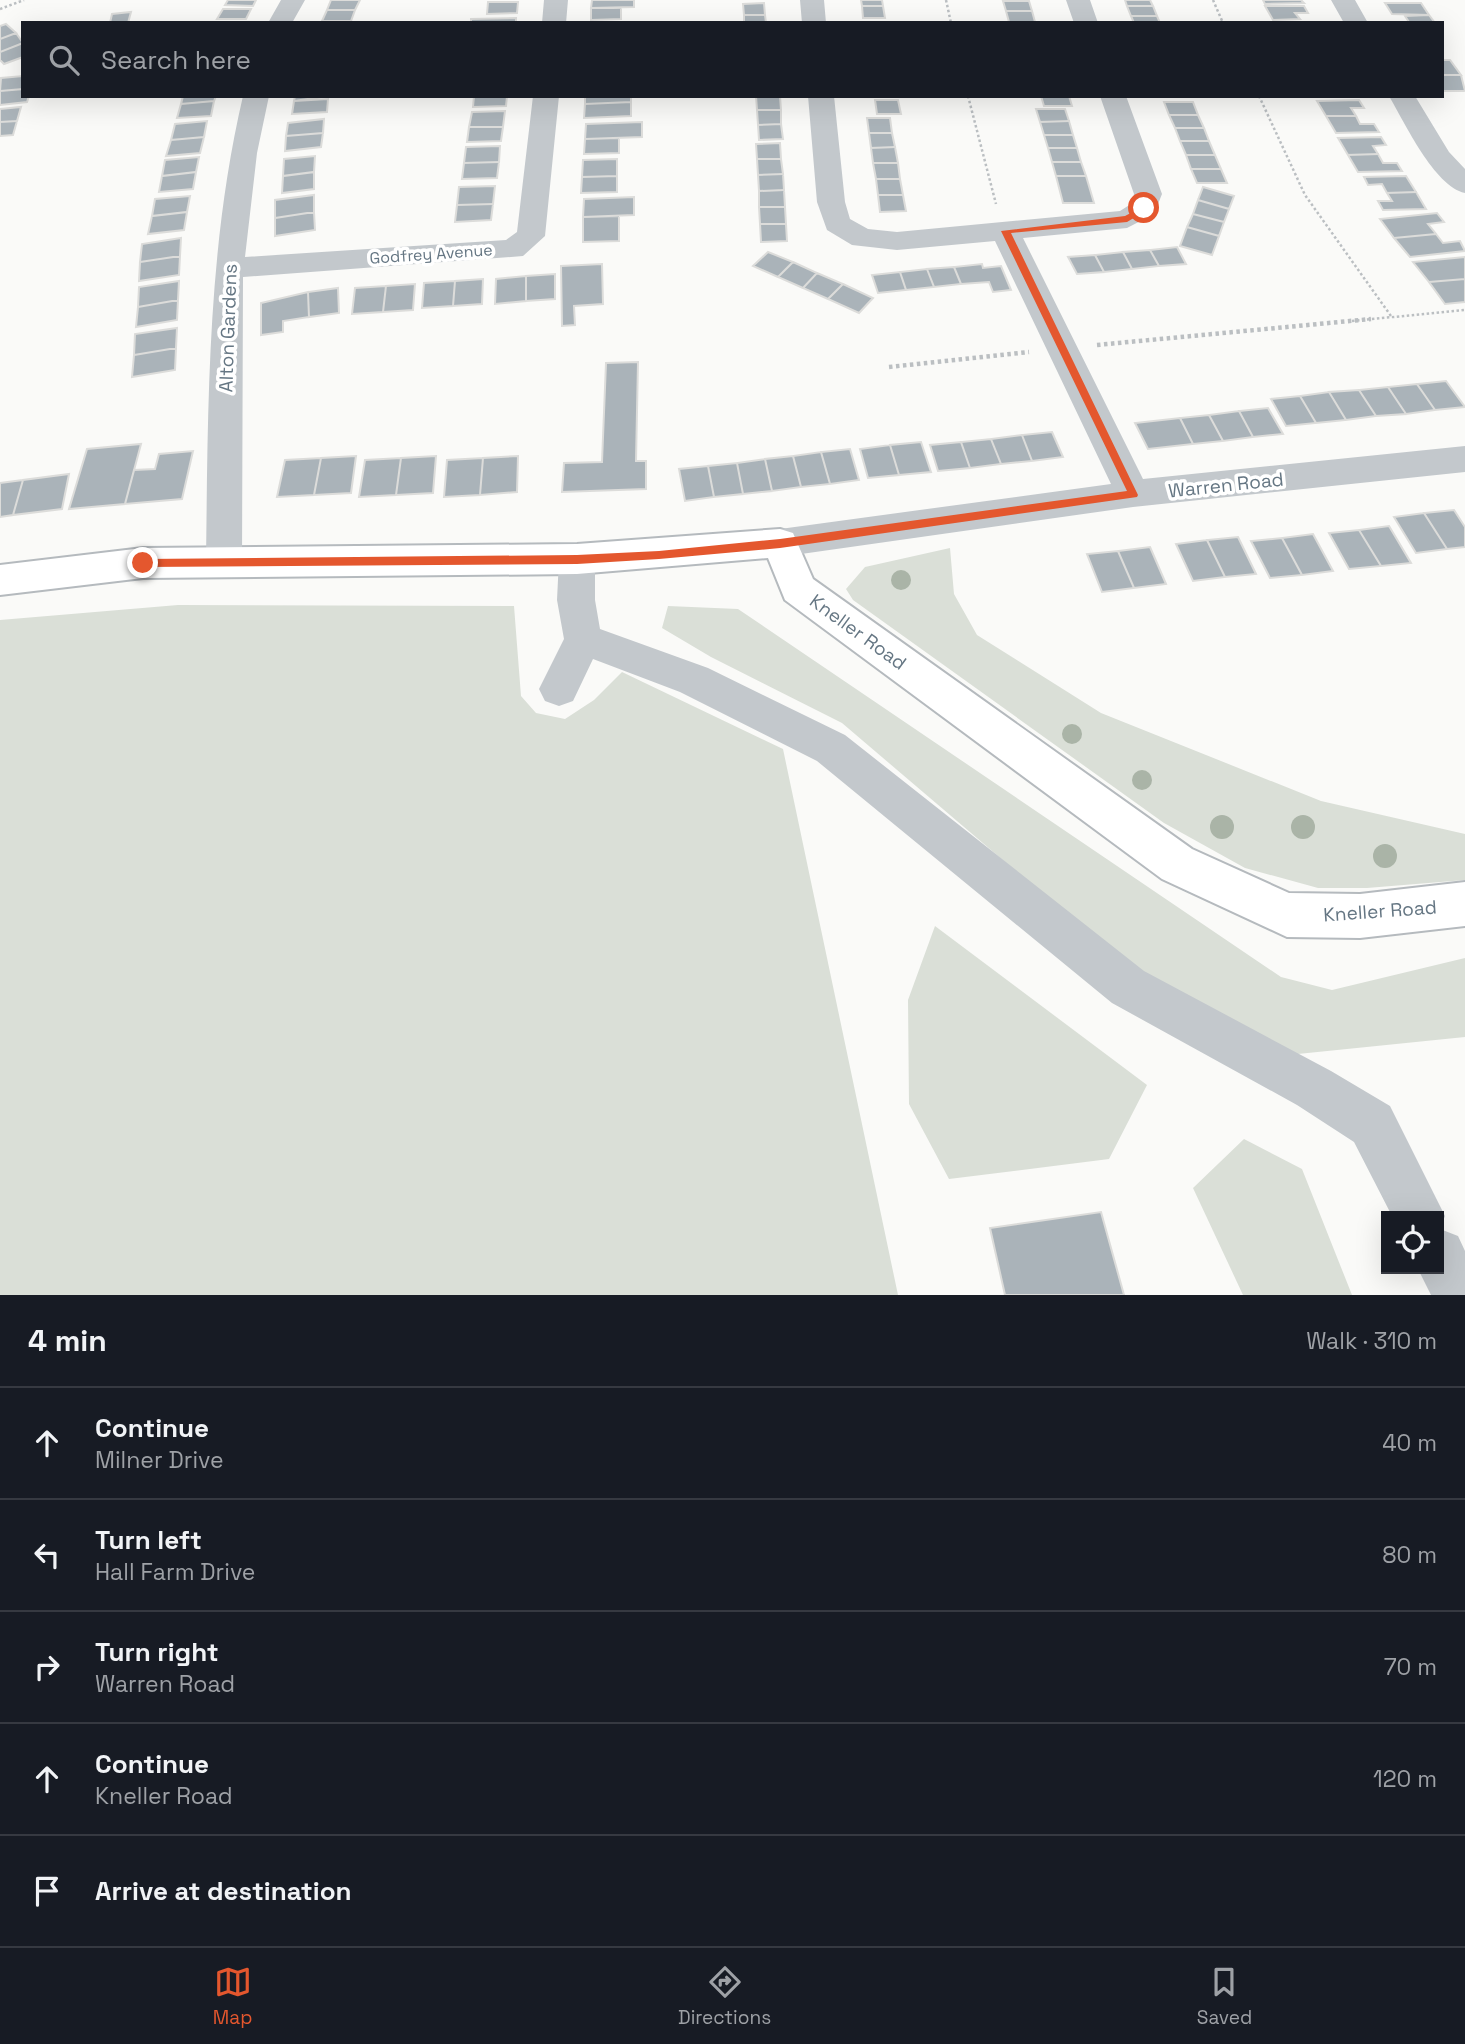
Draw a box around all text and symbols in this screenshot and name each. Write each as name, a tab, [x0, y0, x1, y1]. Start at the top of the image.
search box	[21, 21, 1444, 98]
icon: search	[45, 41, 83, 79]
text: Search here	[101, 43, 251, 77]
route start	[1128, 192, 1159, 223]
street label: Godfrey Avenue	[369, 239, 493, 269]
street label: Alton Gardens	[213, 263, 243, 393]
street label: Warren Road	[1167, 467, 1285, 503]
route end	[127, 547, 158, 578]
street label: Kneller Road	[805, 588, 911, 676]
street label: Kneller Road	[1322, 895, 1438, 927]
map controls	[1381, 1211, 1444, 1274]
button: locate	[1381, 1211, 1444, 1274]
text: 4 min	[28, 1321, 107, 1360]
text: Walk · 310 m	[1306, 1326, 1437, 1356]
text: Continue	[95, 1411, 209, 1445]
icon: ahead	[28, 1424, 66, 1462]
text: 40 m	[1382, 1428, 1437, 1458]
text: Milner Drive	[95, 1445, 224, 1475]
text: Turn left	[95, 1523, 202, 1557]
icon: left	[28, 1536, 66, 1574]
text: 80 m	[1382, 1540, 1437, 1570]
text: Hall Farm Drive	[95, 1557, 255, 1587]
text: Turn right	[95, 1635, 219, 1669]
icon: right	[28, 1648, 66, 1686]
text: 70 m	[1384, 1652, 1437, 1682]
text: Warren Road	[95, 1669, 235, 1699]
text: Continue	[95, 1747, 209, 1781]
icon: ahead	[28, 1760, 66, 1798]
text: 120 m	[1373, 1764, 1437, 1794]
text: Kneller Road	[95, 1781, 233, 1811]
icon: arrive	[28, 1872, 66, 1910]
text: Arrive at destination	[95, 1874, 352, 1908]
tab: Map	[213, 1963, 252, 2030]
tab: Directions	[678, 1963, 771, 2030]
tab: Saved	[1197, 1963, 1252, 2030]

